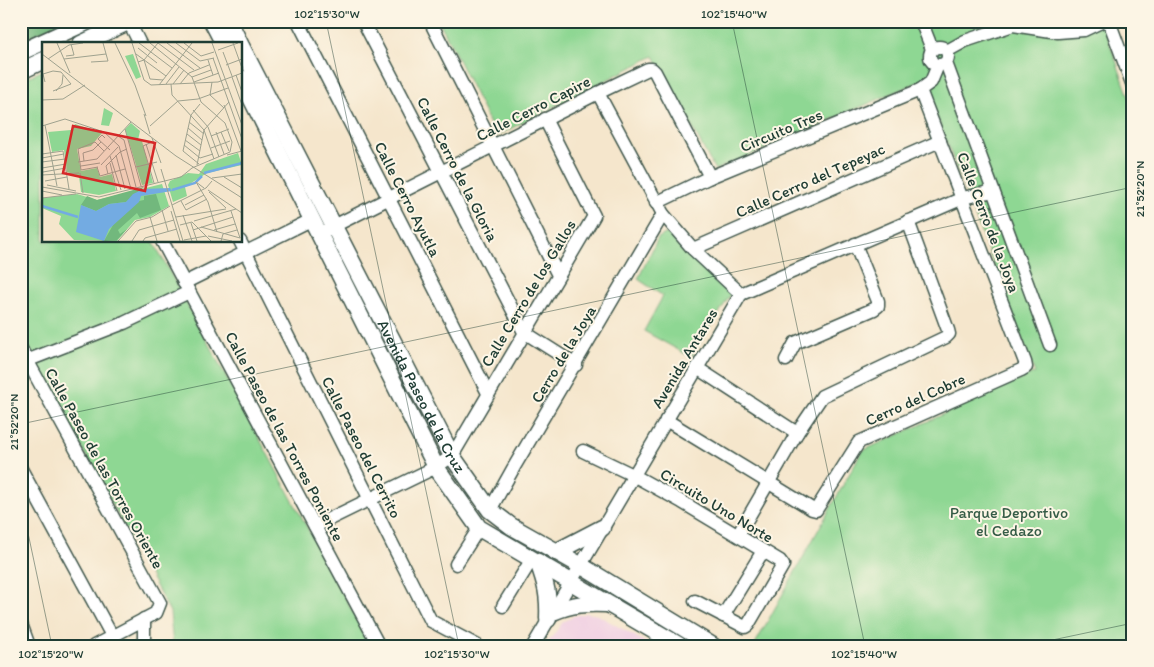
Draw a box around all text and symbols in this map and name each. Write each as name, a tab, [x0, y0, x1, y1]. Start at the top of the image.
text: 102°15'30"W	[294, 7, 360, 21]
text: 102°15'40"W	[701, 7, 767, 21]
inset map	[42, 42, 242, 242]
street label: Calle Cerro Capire	[473, 71, 593, 145]
street label: Calle Cerro de la Gloria	[413, 94, 503, 245]
street label: Circuito Tres	[737, 105, 825, 156]
street label: Calle Cerro Ayutla	[370, 138, 445, 261]
street label: Calle Cerro del Tepeyac	[733, 139, 888, 222]
street label: Calle Cerro de la Joya	[953, 149, 1024, 295]
text: 21°52'20"N	[1133, 161, 1147, 217]
street label: Calle Cerro de los Gallos	[477, 216, 580, 370]
street label: Cerro de la Joya	[527, 302, 600, 406]
street label: Avenida Antares	[647, 305, 722, 412]
street label: Avenida Paseo de la Cruz	[373, 316, 470, 477]
street label: Calle Paseo de las Torres Poniente	[221, 328, 348, 544]
street label: Calle Paseo de las Torres Oriente	[41, 365, 168, 572]
street label: Cerro del Cobre	[862, 369, 968, 430]
street label: Calle Paseo del Cerrito	[318, 373, 406, 521]
text: 21°52'20"N	[7, 394, 21, 450]
street label: Circuito Uno Norte	[657, 464, 777, 547]
park label: Parque Deportivo el Cedazo	[950, 503, 1068, 540]
text: 102°15'20"W	[18, 647, 84, 661]
text: 102°15'30"W	[424, 647, 490, 661]
text: 102°15'40"W	[831, 647, 897, 661]

